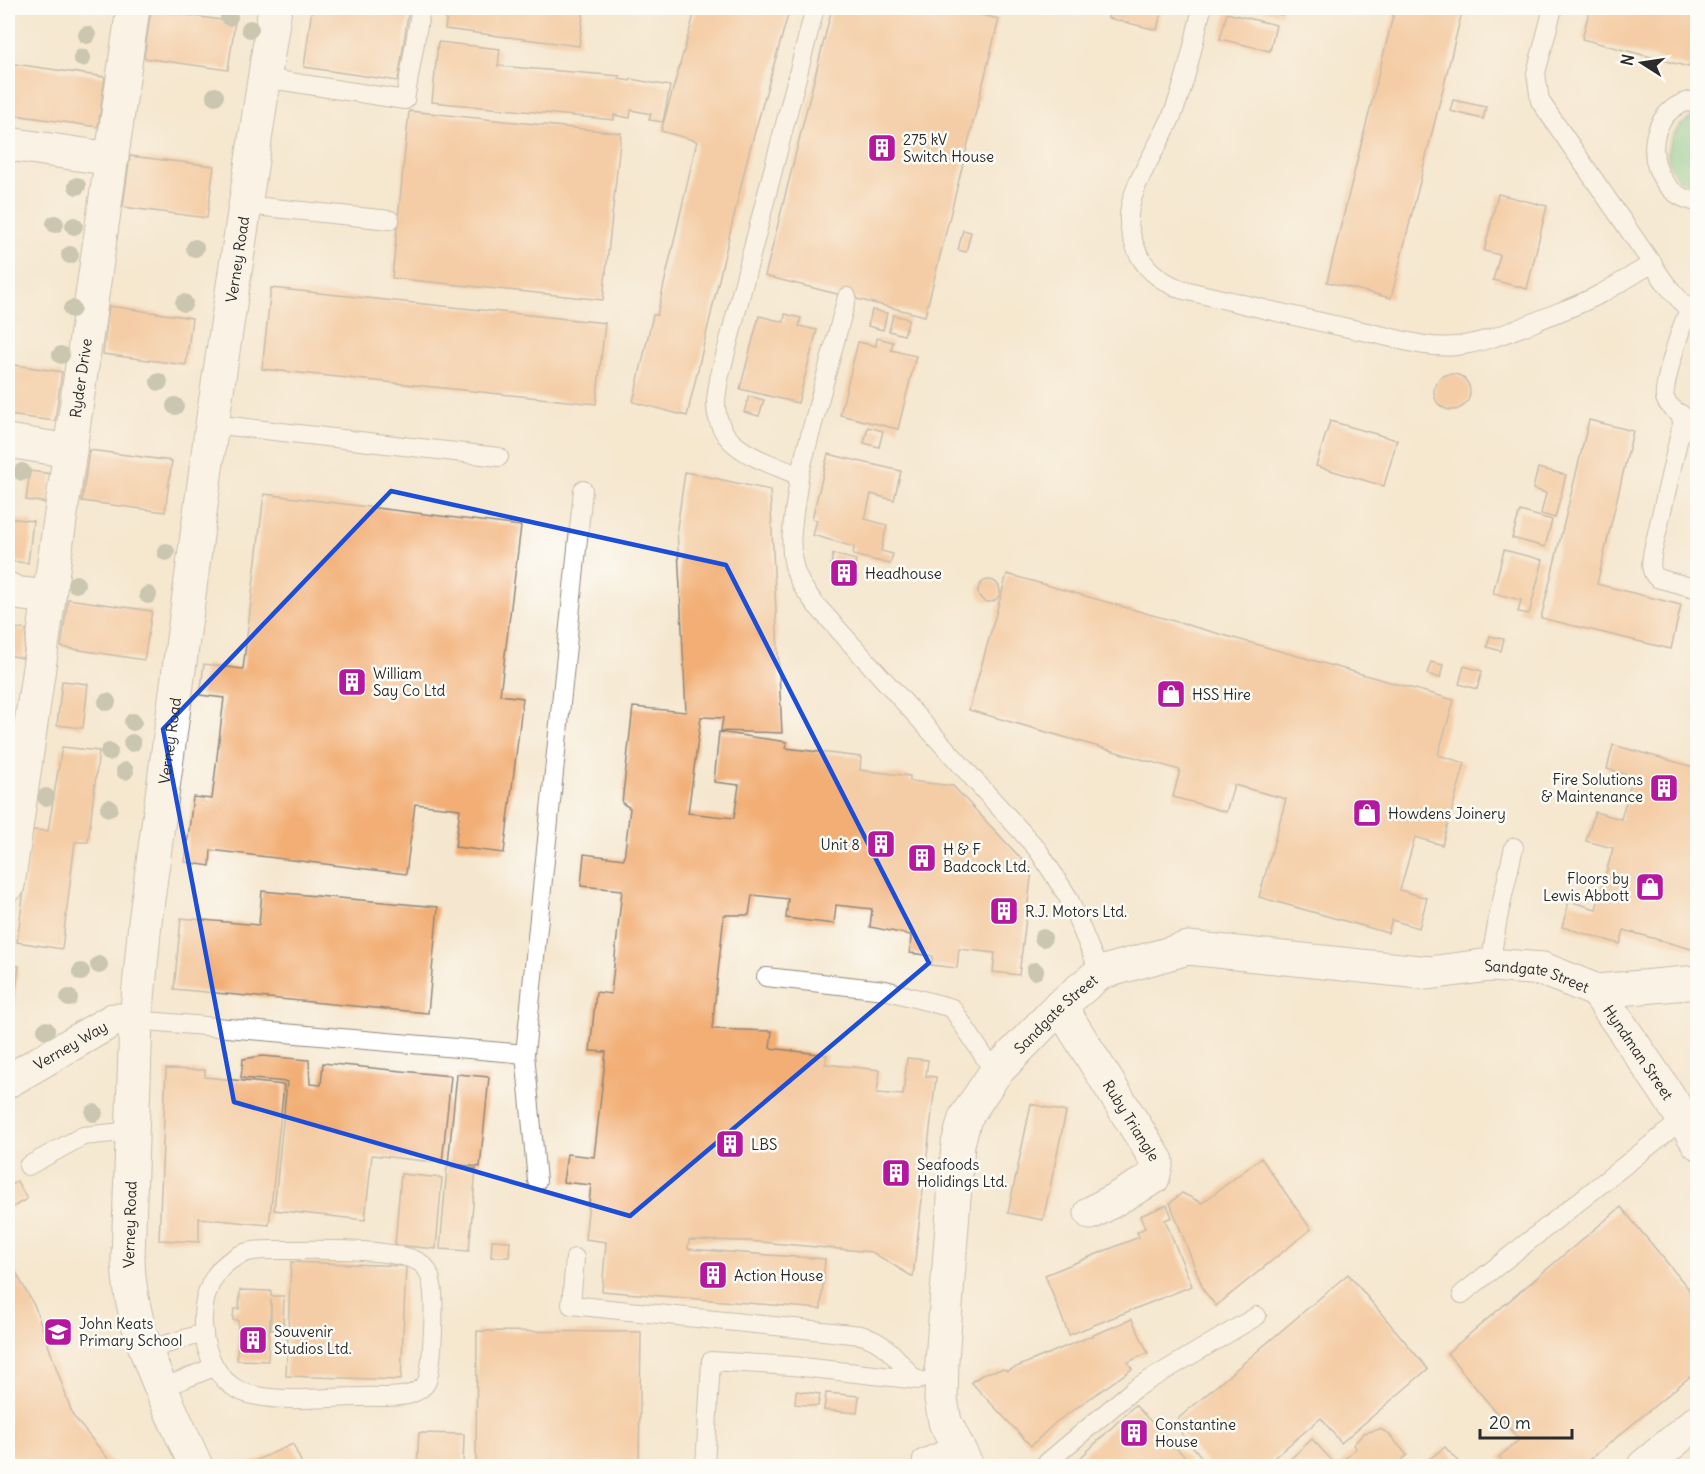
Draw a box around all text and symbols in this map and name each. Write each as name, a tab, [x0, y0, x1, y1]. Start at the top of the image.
north arrow	[1612, 33, 1672, 93]
text: N	[1616, 52, 1638, 67]
place label: 275 kV Switch House	[903, 130, 994, 166]
building icon: 275 kV Switch House	[866, 132, 898, 164]
street label: Verney Road	[221, 215, 253, 304]
street label: Ryder Drive	[65, 337, 95, 419]
building icon: Headhouse	[828, 557, 860, 589]
place label: Headhouse	[865, 564, 942, 583]
place label: William Say Co Ltd	[373, 664, 446, 700]
building icon: William Say Co Ltd	[336, 666, 368, 698]
shop icon: HSS Hire	[1155, 678, 1187, 710]
place label: HSS Hire	[1192, 685, 1251, 704]
street label: Verney Road	[154, 696, 185, 785]
place label: Fire Solutions & Maintenance	[1541, 770, 1643, 806]
building icon: Fire Solutions & Maintenance	[1648, 772, 1680, 804]
shop icon: Howdens Joinery	[1351, 797, 1383, 829]
place label: Howdens Joinery	[1388, 804, 1506, 823]
building icon: Unit 8	[865, 828, 897, 860]
place label: Unit 8	[821, 835, 860, 854]
place label: H & F Badcock Ltd.	[943, 840, 1030, 876]
building icon: H & F Badcock Ltd.	[906, 842, 938, 874]
place label: Floors by Lewis Abbott	[1543, 869, 1629, 905]
shop icon: Floors by Lewis Abbott	[1634, 871, 1666, 903]
building icon: R.J. Motors Ltd.	[988, 895, 1020, 927]
place label: R.J. Motors Ltd.	[1025, 902, 1127, 921]
street label: Sandgate Street	[1483, 955, 1592, 996]
street label: Sandgate Street	[1010, 970, 1101, 1057]
street label: Hyndman Street	[1600, 1001, 1678, 1103]
street label: Verney Way	[30, 1016, 111, 1074]
street label: Ruby Triangle	[1099, 1076, 1164, 1164]
building icon: LBS	[714, 1128, 746, 1160]
place label: LBS	[751, 1135, 777, 1154]
place label: Seafoods Holidings Ltd.	[917, 1155, 1007, 1191]
building icon: Seafoods Holidings Ltd.	[880, 1157, 912, 1189]
street label: Verney Road	[118, 1180, 140, 1268]
building icon: Action House	[697, 1259, 729, 1291]
place label: Action House	[734, 1266, 823, 1285]
place label: John Keats Primary School	[79, 1314, 182, 1350]
school or university icon: John Keats Primary School	[42, 1316, 74, 1348]
place label: Souvenir Studios Ltd.	[274, 1322, 352, 1358]
building icon: Souvenir Studios Ltd.	[237, 1324, 269, 1356]
scale bar	[1480, 1402, 1572, 1440]
text: 20 m	[1489, 1411, 1531, 1434]
place label: Constantine House	[1155, 1415, 1236, 1451]
building icon: Constantine House	[1118, 1417, 1150, 1449]

